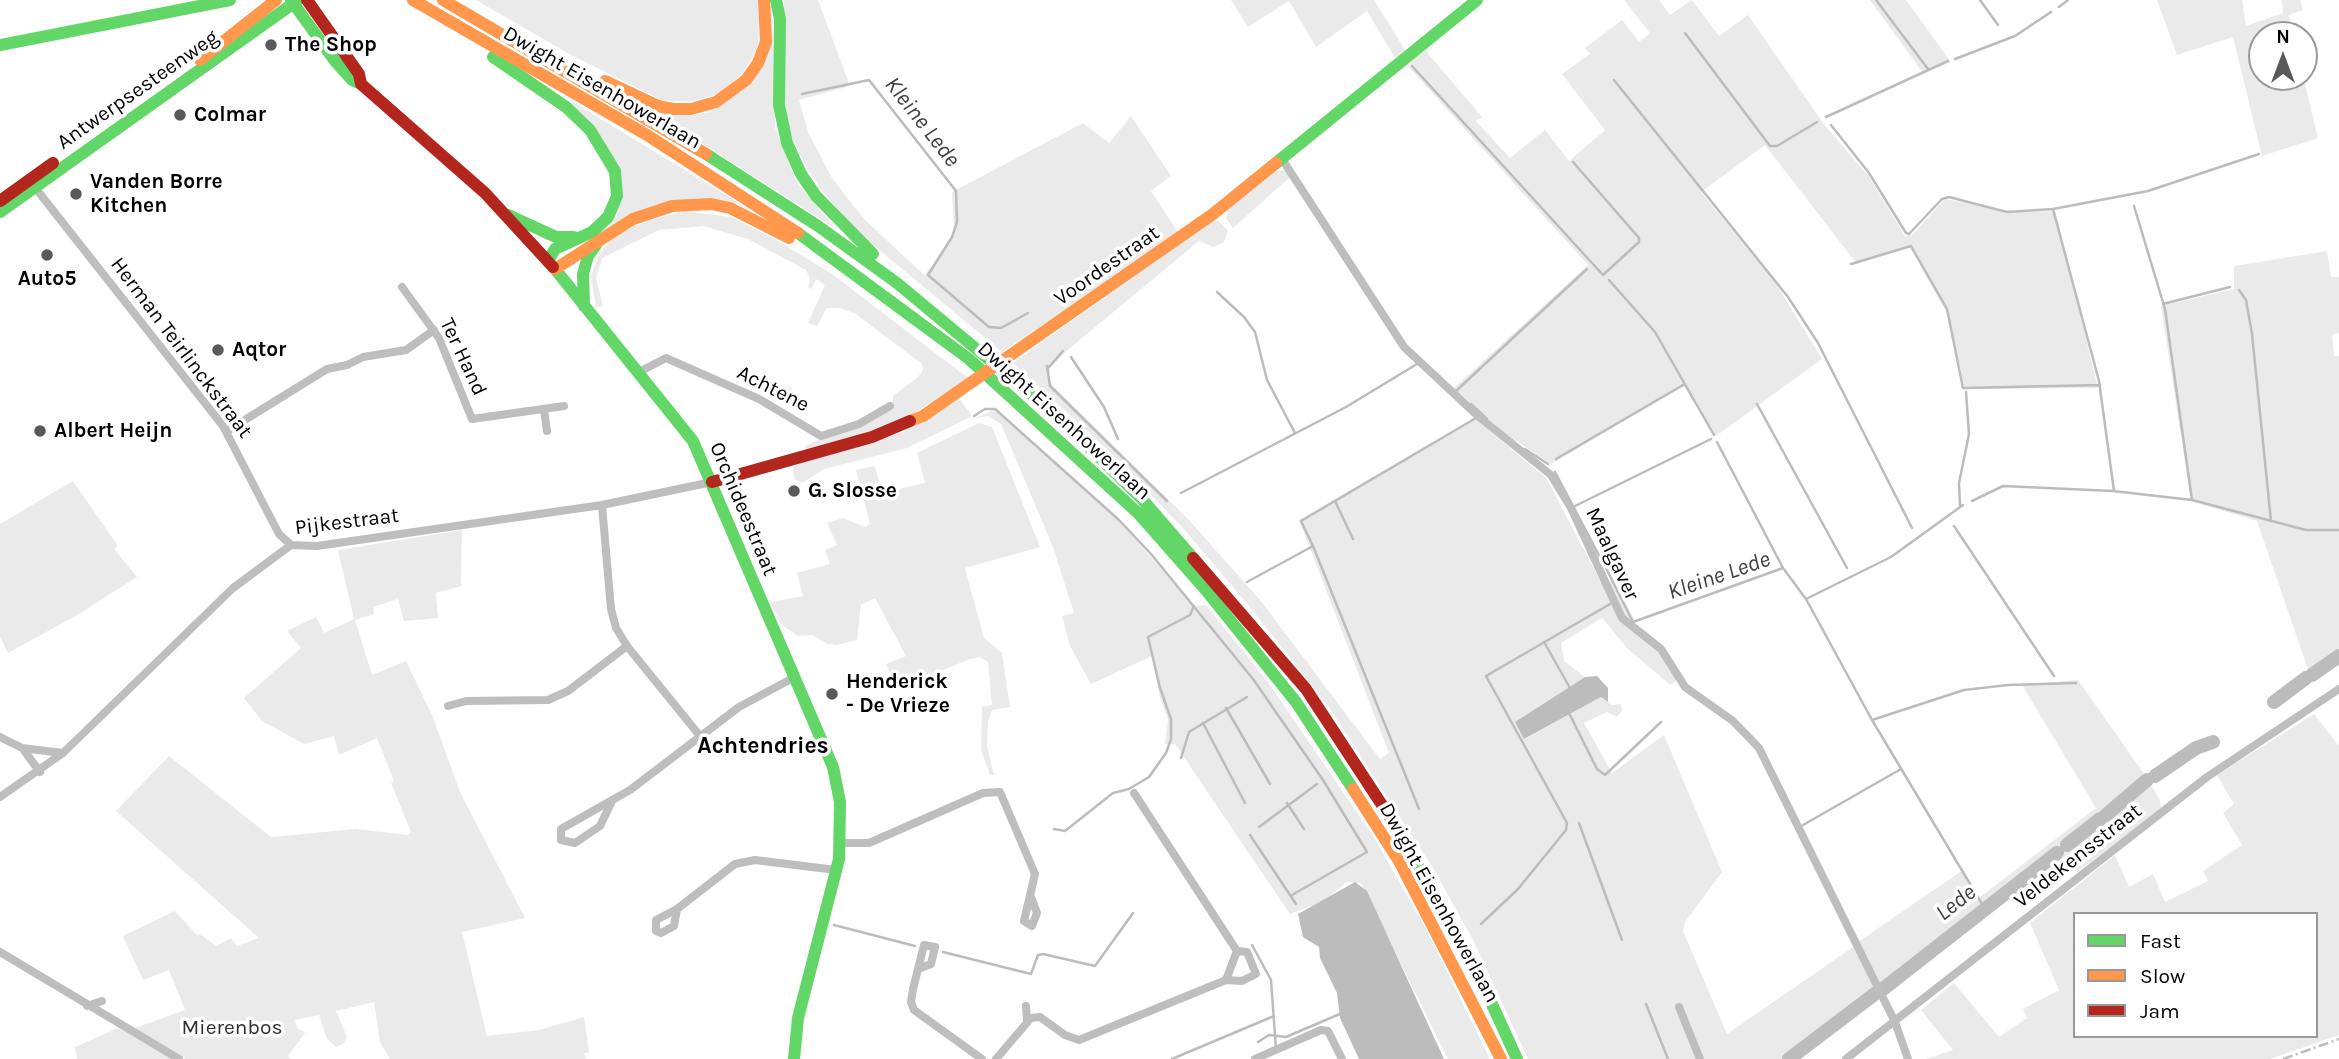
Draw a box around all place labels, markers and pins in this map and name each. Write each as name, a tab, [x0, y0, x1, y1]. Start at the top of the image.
place label: The Shop	[285, 32, 377, 58]
marker: The Shop	[263, 37, 279, 53]
place label: Colmar	[194, 102, 266, 128]
marker: Colmar	[172, 107, 188, 123]
place label: Vanden Borre Kitchen	[90, 169, 223, 219]
marker: Vanden Borre Kitchen	[68, 186, 84, 202]
marker: Auto5	[39, 247, 55, 263]
place label: Auto5	[18, 266, 76, 292]
place label: Aqtor	[232, 337, 286, 363]
marker: Aqtor	[210, 342, 226, 358]
place label: Albert Heijn	[54, 418, 172, 444]
marker: Albert Heijn	[32, 423, 48, 439]
place label: G. Slosse	[808, 478, 897, 504]
marker: G. Slosse	[786, 483, 802, 499]
place label: Henderick - De Vrieze	[846, 669, 950, 719]
marker: Henderick - De Vrieze	[824, 686, 840, 702]

